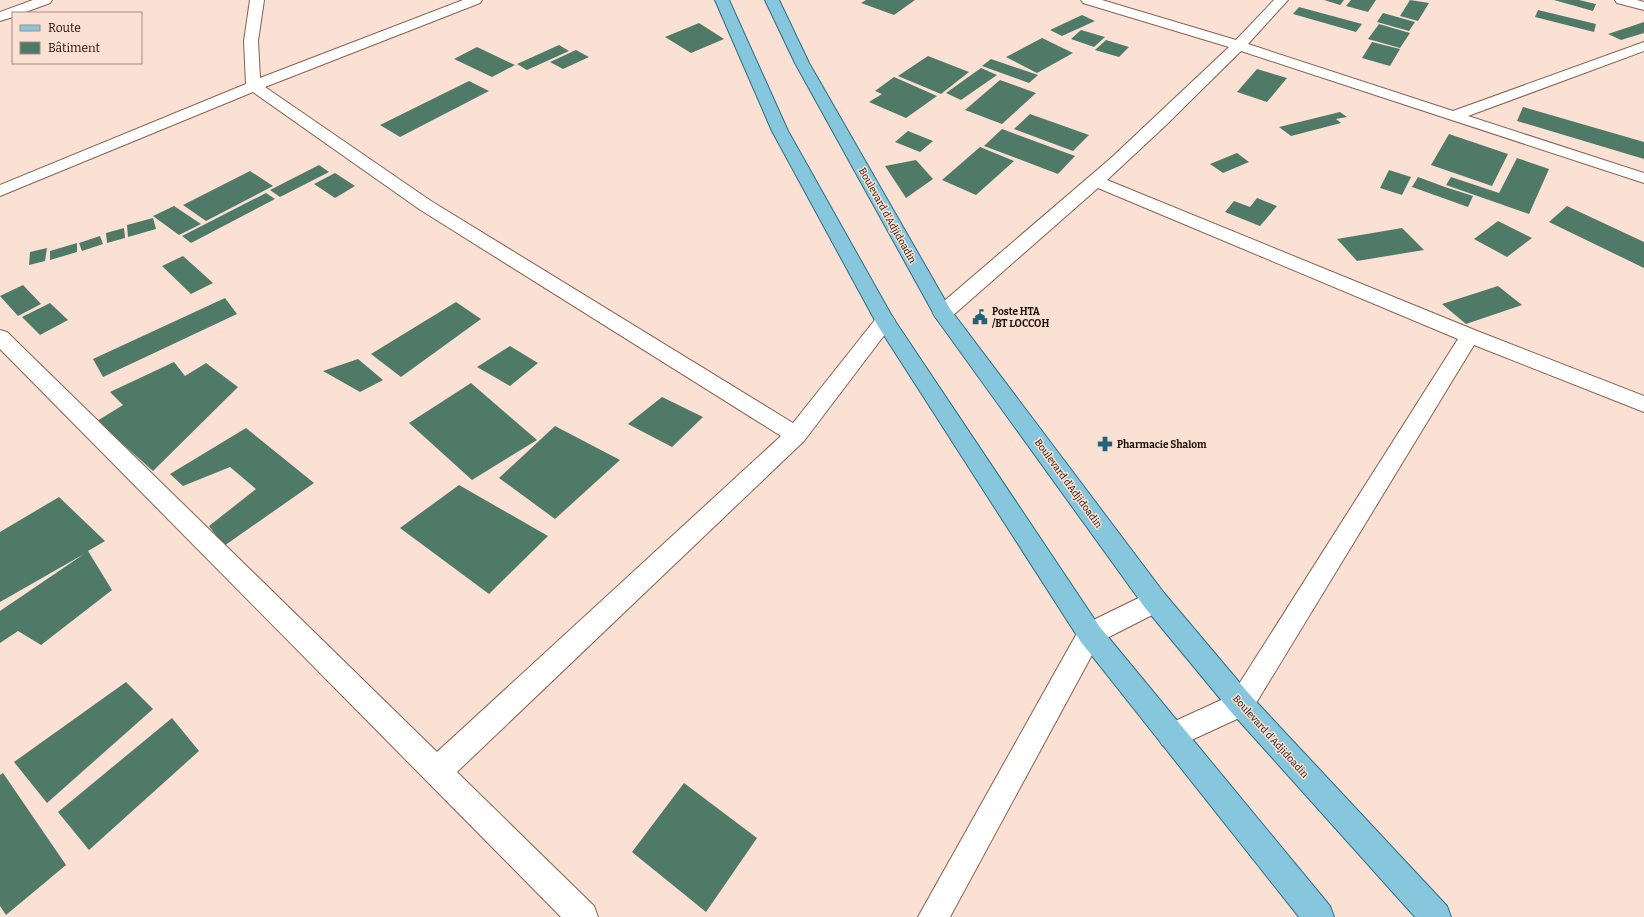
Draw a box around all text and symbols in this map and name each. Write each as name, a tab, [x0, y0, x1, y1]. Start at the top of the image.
legend	[12, 12, 142, 64]
text: Route	[48, 21, 81, 35]
text: Bâtiment	[48, 41, 101, 55]
street label: Boulevard d'Adjidoadin	[856, 166, 919, 266]
place label: Poste HTA /BT LOCCOH	[991, 306, 1049, 330]
public building icon: Poste HTA /BT LOCCOH	[971, 308, 989, 326]
pharmacy icon: Pharmacie Shalom	[1096, 435, 1114, 453]
street label: Boulevard d'Adjidoadin	[1032, 437, 1105, 531]
place label: Pharmacie Shalom	[1117, 439, 1207, 451]
street label: Boulevard d'Adjidoadin	[1230, 693, 1311, 781]

